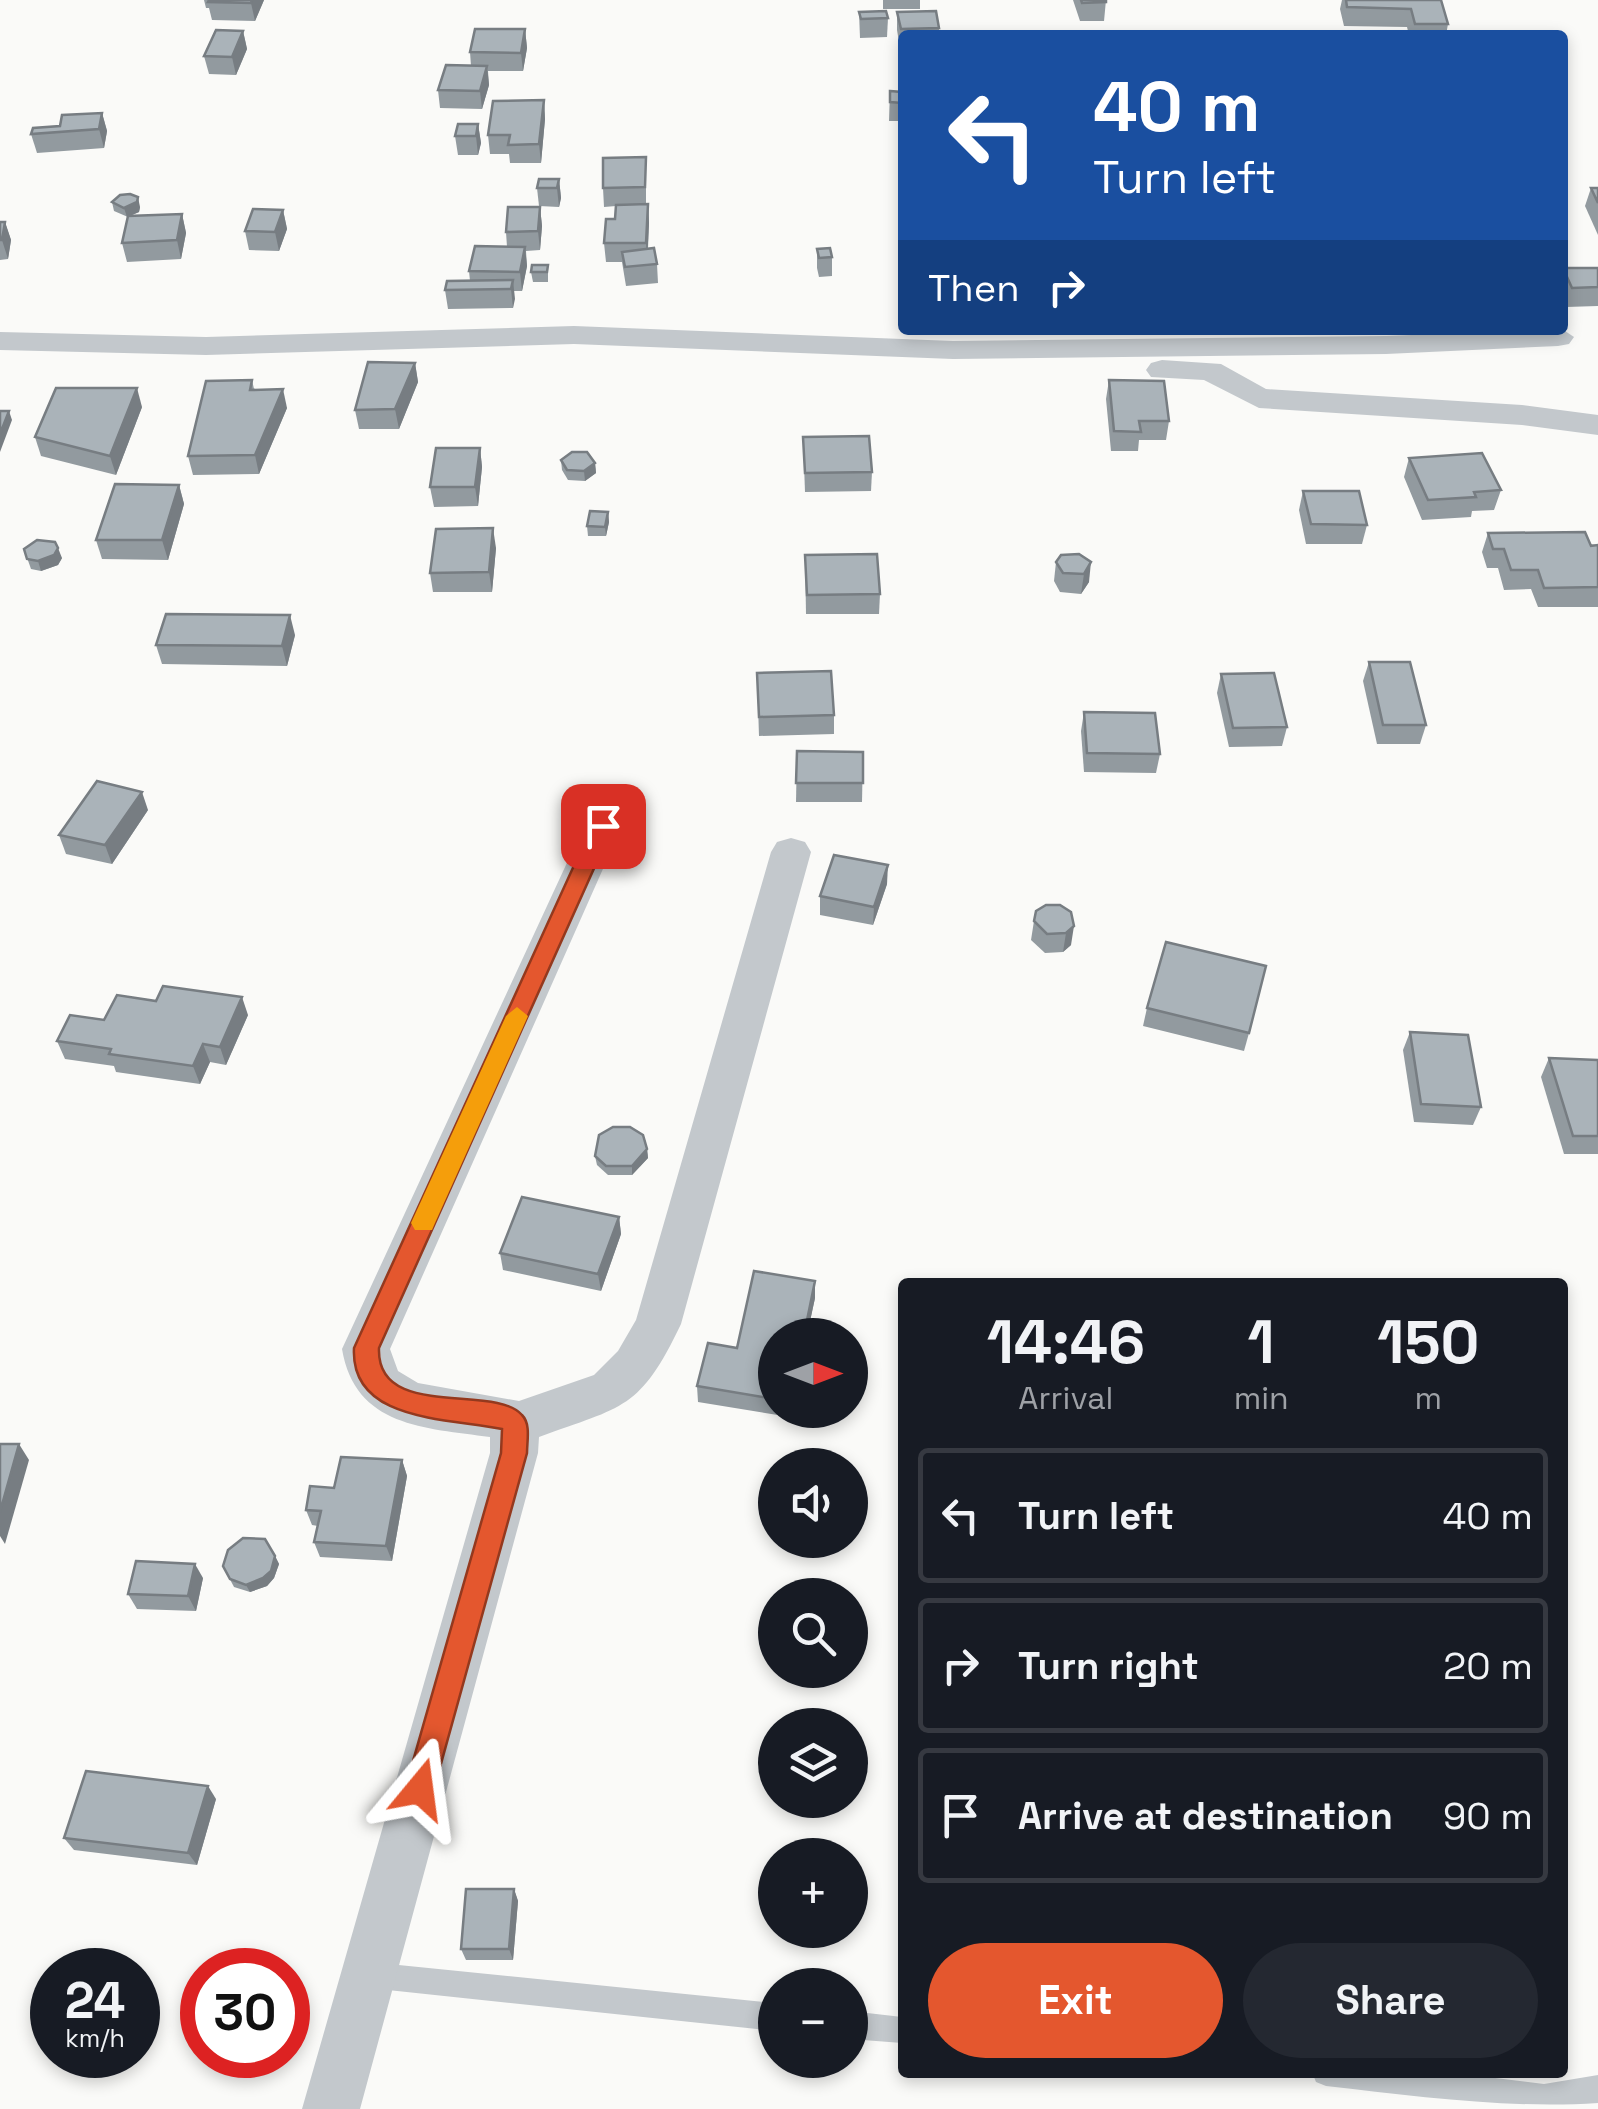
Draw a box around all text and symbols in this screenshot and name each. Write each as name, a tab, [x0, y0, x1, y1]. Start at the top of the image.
text: 40 m	[1093, 62, 1260, 151]
icon: left	[928, 70, 1058, 200]
text: Turn left	[1093, 149, 1276, 206]
icon: right	[1039, 260, 1094, 315]
text: Then	[928, 264, 1019, 312]
pin	[561, 784, 646, 869]
icon: arrive	[576, 799, 631, 854]
text: 14:46	[987, 1304, 1145, 1381]
text: 1	[1248, 1304, 1275, 1381]
text: 150	[1377, 1304, 1479, 1381]
north arrow	[758, 1318, 868, 1428]
map controls	[758, 1318, 868, 2078]
text: Arrival	[1018, 1378, 1113, 1418]
text: min	[1234, 1378, 1289, 1418]
text: m	[1415, 1378, 1442, 1418]
button: sound	[758, 1448, 868, 1558]
icon: left	[933, 1488, 988, 1543]
text: Turn left	[1018, 1492, 1174, 1540]
text: 40 m	[1442, 1492, 1533, 1540]
button: search	[758, 1578, 868, 1688]
icon: right	[933, 1638, 988, 1693]
text: Turn right	[1018, 1642, 1199, 1690]
text: 20 m	[1443, 1642, 1533, 1690]
button: layers	[758, 1708, 868, 1818]
position arrow	[368, 1737, 472, 1841]
icon: arrive	[933, 1788, 988, 1843]
text: Arrive at destination	[1018, 1792, 1393, 1840]
text: 90 m	[1443, 1792, 1533, 1840]
button: +	[758, 1838, 868, 1948]
button: Exit	[928, 1943, 1223, 2058]
button: Share	[1243, 1943, 1538, 2058]
speed limit sign: 30	[180, 1948, 310, 2078]
button: −	[758, 1968, 868, 2078]
text: 24	[65, 1969, 125, 2033]
text: km/h	[65, 2022, 125, 2054]

